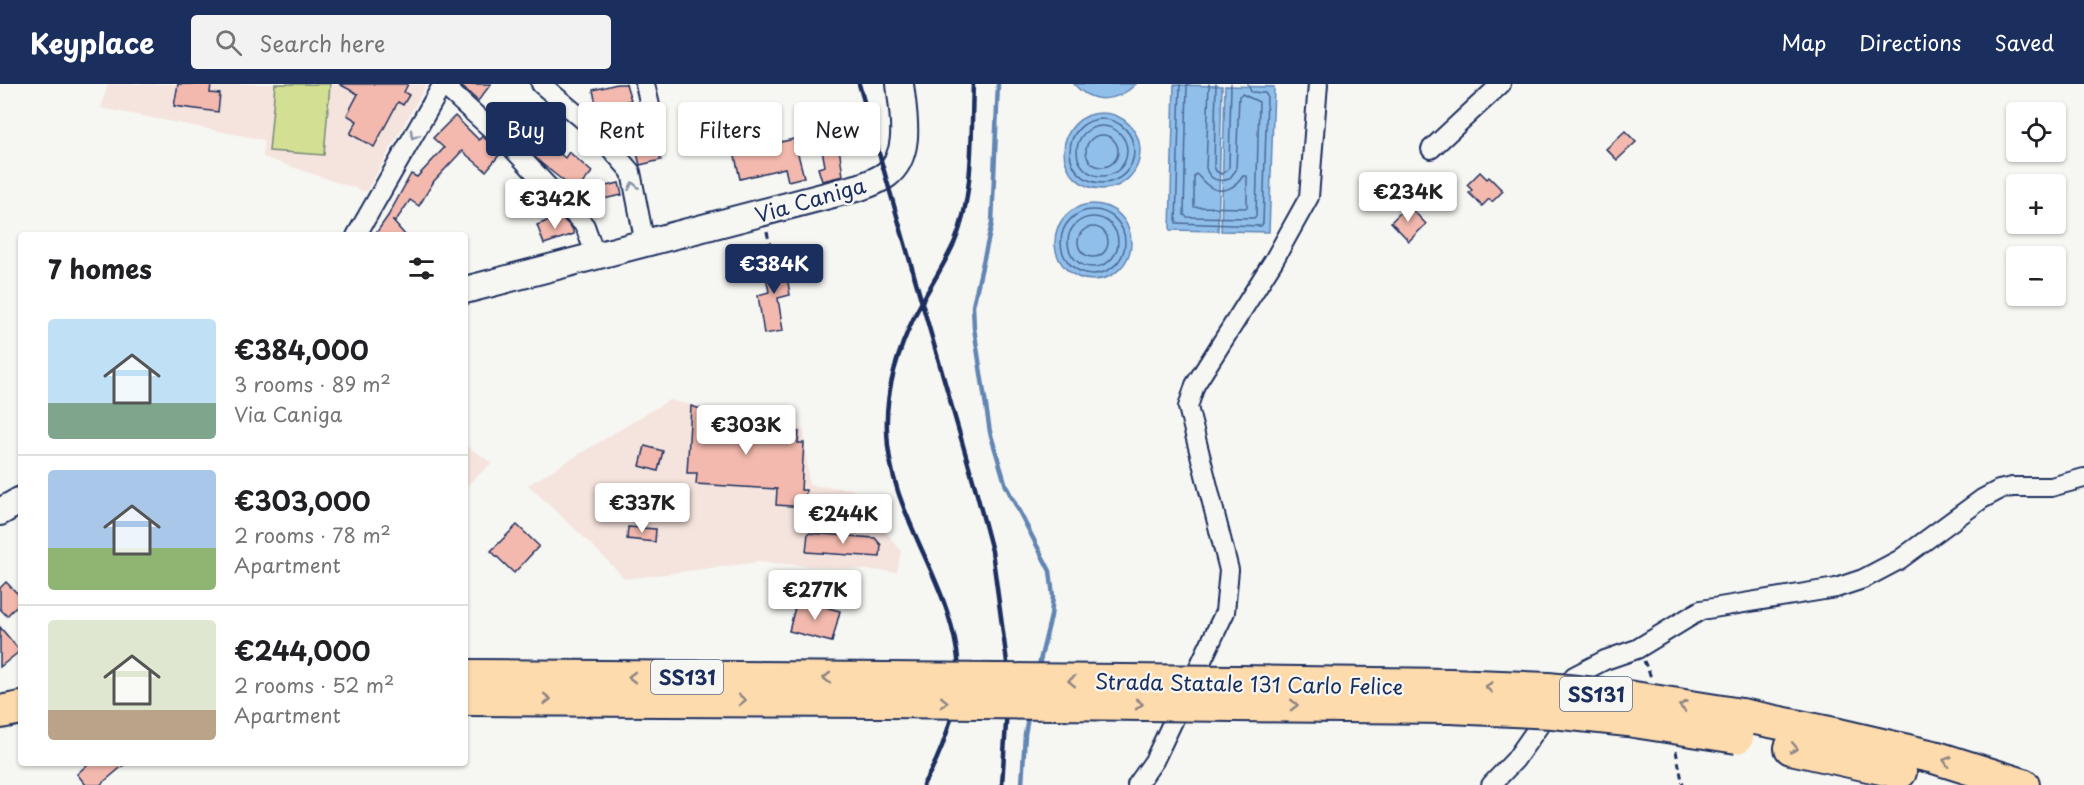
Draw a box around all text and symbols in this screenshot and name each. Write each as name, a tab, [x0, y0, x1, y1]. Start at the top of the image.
search box	[191, 15, 611, 69]
text: Keyplace	[30, 21, 155, 64]
icon: search	[212, 26, 245, 59]
text: Search here	[260, 26, 385, 59]
text: Map	[1781, 26, 1826, 58]
text: Directions	[1859, 26, 1961, 58]
text: Saved	[1994, 26, 2054, 58]
chip: Buy	[486, 102, 566, 156]
chip: Rent	[578, 102, 666, 156]
chip: Filters	[678, 102, 782, 156]
chip: New	[794, 102, 880, 156]
map controls	[2006, 102, 2066, 306]
button: locate	[2006, 102, 2066, 162]
one-way arrow	[410, 129, 422, 139]
street label: Via Caniga	[751, 168, 870, 230]
pin: €234K	[1366, 172, 1450, 223]
button: +	[2006, 174, 2066, 234]
text: €234K	[1373, 176, 1443, 206]
pin: €342K	[513, 179, 597, 230]
one-way arrow	[627, 182, 640, 192]
text: €342K	[519, 183, 591, 213]
pin: €384K	[732, 244, 816, 295]
button: −	[2006, 246, 2066, 306]
text: €384K	[739, 248, 809, 278]
text: 7 homes	[48, 249, 152, 288]
icon: filters	[405, 252, 438, 285]
text: €384,000	[234, 330, 369, 369]
icon: home	[96, 343, 168, 415]
text: 3 rooms · 89 m²	[234, 369, 391, 399]
text: Via Caniga	[234, 399, 342, 429]
pin: €303K	[704, 405, 788, 456]
text: €303K	[711, 409, 781, 439]
text: €303,000	[234, 481, 371, 520]
pin: €337K	[600, 483, 684, 534]
text: €337K	[609, 487, 675, 517]
icon: home	[96, 494, 168, 566]
pin: €244K	[801, 494, 885, 545]
text: €244K	[808, 498, 878, 528]
text: 2 rooms · 78 m²	[234, 520, 391, 550]
text: Apartment	[234, 550, 341, 580]
pin: €277K	[773, 570, 857, 621]
text: €277K	[782, 574, 848, 604]
text: €244,000	[234, 631, 370, 670]
icon: home	[96, 644, 168, 716]
road number: SS131	[651, 660, 723, 694]
street label: Strada Statale 131 Carlo Felice	[1095, 664, 1403, 702]
text: 2 rooms · 52 m²	[234, 670, 394, 700]
one-way arrow	[628, 671, 637, 683]
one-way arrow	[823, 672, 832, 684]
one-way arrow	[1068, 674, 1077, 687]
road number: SS131	[1560, 677, 1632, 711]
one-way arrow	[1485, 680, 1494, 693]
one-way arrow	[543, 693, 552, 705]
one-way arrow	[738, 694, 747, 706]
one-way arrow	[940, 696, 949, 708]
one-way arrow	[1135, 698, 1144, 710]
one-way arrow	[1289, 699, 1298, 711]
text: Apartment	[234, 700, 341, 730]
one-way arrow	[1678, 700, 1688, 712]
one-way arrow	[1789, 741, 1799, 754]
one-way arrow	[1942, 756, 1953, 768]

